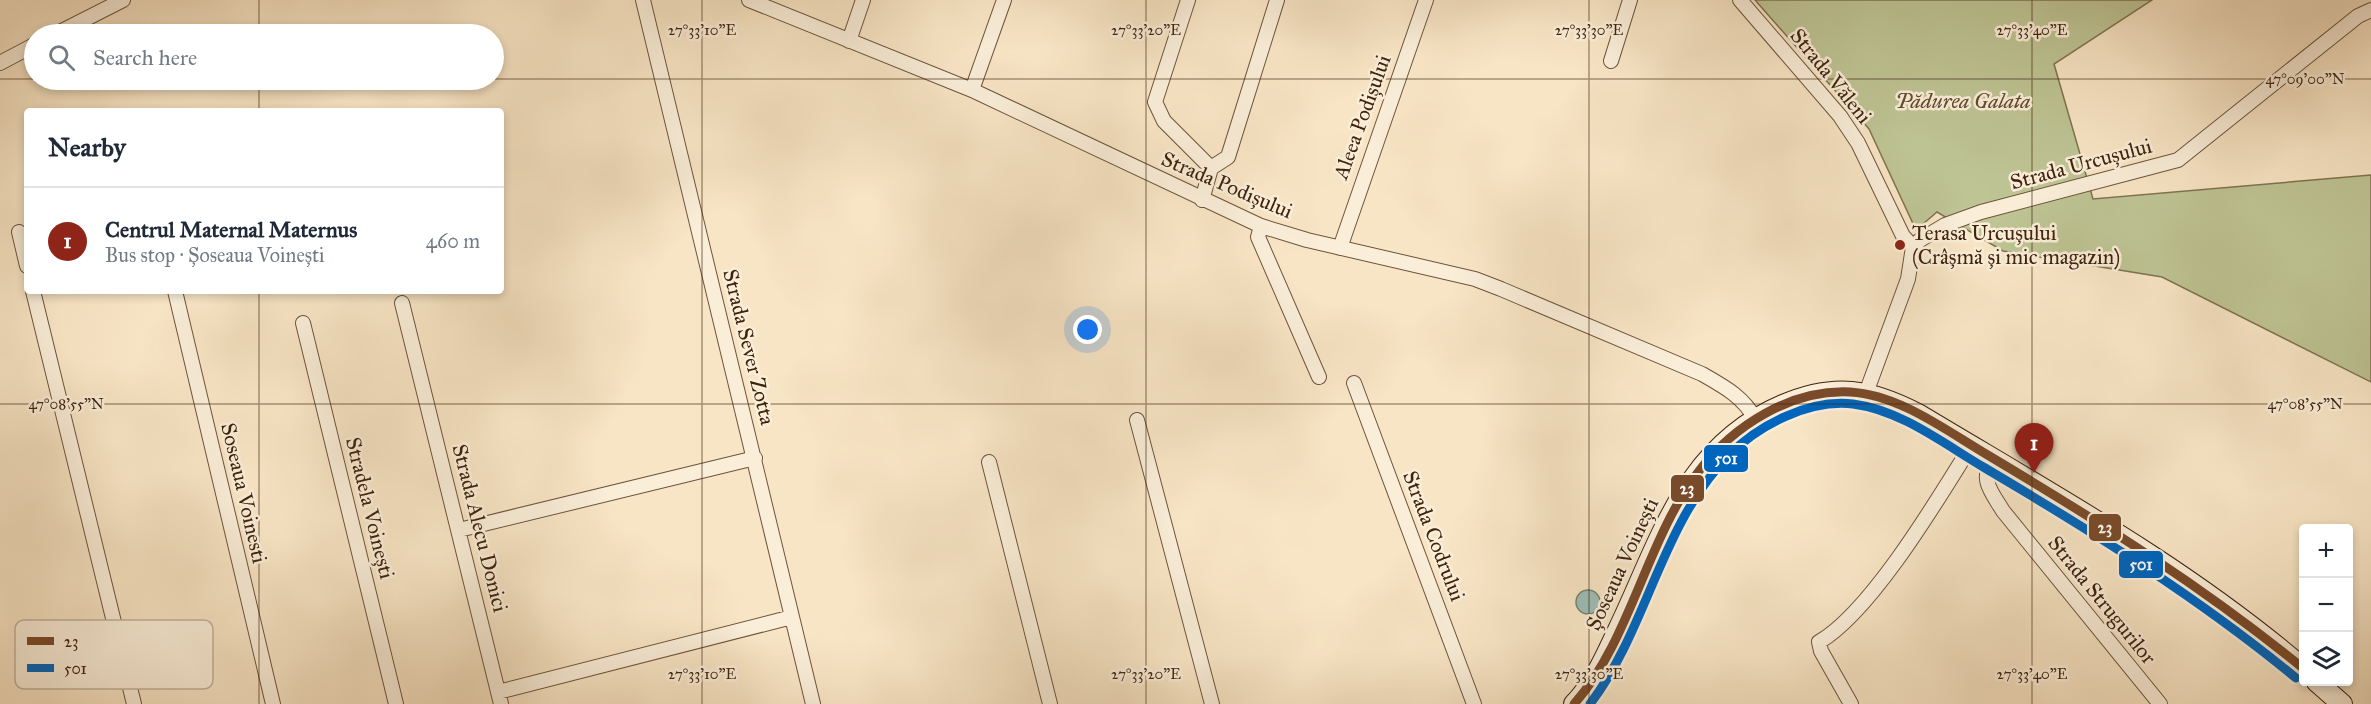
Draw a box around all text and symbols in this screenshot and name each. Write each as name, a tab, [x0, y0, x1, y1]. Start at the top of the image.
text: 27°33'10"E	[668, 21, 736, 39]
text: 27°33'20"E	[1111, 21, 1181, 39]
text: 27°33'30"E	[1555, 21, 1624, 39]
text: 27°33'40"E	[1997, 21, 2068, 39]
street label: Strada Văleni	[1785, 23, 1877, 129]
search box	[24, 24, 504, 90]
icon: search	[45, 41, 78, 74]
text: Search here	[93, 44, 197, 71]
street label: Aleea Podișului	[1327, 51, 1397, 184]
text: 47°09'00"N	[2266, 70, 2345, 88]
park label: Pădurea Galata	[1895, 88, 2031, 114]
text: Nearby	[48, 131, 126, 163]
street label: Strada Urcușului	[2007, 133, 2155, 195]
street label: Strada Podișului	[1157, 146, 1297, 224]
text: Centrul Maternal Maternus	[105, 216, 357, 243]
place label: Terasa Urcușului (Crâșmă și mic magazin)	[1912, 220, 2120, 270]
text: 1	[64, 229, 71, 253]
text: 460 m	[426, 229, 480, 253]
marker: Terasa Urcușului (Crâșmă și mic magazin)	[1893, 238, 1907, 252]
text: Bus stop · Șoseaua Voinești	[105, 243, 325, 267]
street label: Strada Sever Zotta	[717, 266, 781, 428]
your location	[1073, 315, 1102, 344]
text: 47°08'55"N	[28, 395, 104, 413]
text: 47°08'55"N	[2267, 395, 2343, 413]
street label: Soseaua Voinesti	[215, 420, 273, 566]
pin: 1	[2014, 424, 2054, 473]
street label: Stradela Voinești	[340, 434, 400, 582]
street label: Strada Alecu Donici	[447, 441, 514, 615]
line badge: 501	[1703, 444, 1749, 473]
text: 501	[1715, 449, 1738, 468]
street label: Strada Codrului	[1397, 467, 1471, 605]
line badge: 23	[1670, 474, 1705, 503]
text: 23	[1680, 479, 1694, 499]
street label: Șoseaua Voinești	[1580, 493, 1664, 634]
line badge: 23	[2088, 513, 2122, 542]
text: 23	[2098, 518, 2112, 538]
map controls	[2299, 524, 2353, 686]
button: +	[2299, 524, 2353, 578]
street label: Strada Strugurilor	[2042, 530, 2162, 670]
line badge: 501	[2118, 550, 2164, 579]
text: 501	[2130, 555, 2153, 574]
button: −	[2299, 578, 2353, 632]
legend	[15, 620, 213, 689]
text: 23	[64, 632, 78, 651]
button: layers	[2299, 632, 2353, 686]
text: 501	[64, 659, 87, 678]
text: 27°33'10"E	[668, 665, 736, 683]
text: 27°33'20"E	[1111, 665, 1181, 683]
text: 27°33'30"E	[1555, 665, 1624, 683]
text: 27°33'40"E	[1997, 665, 2068, 683]

